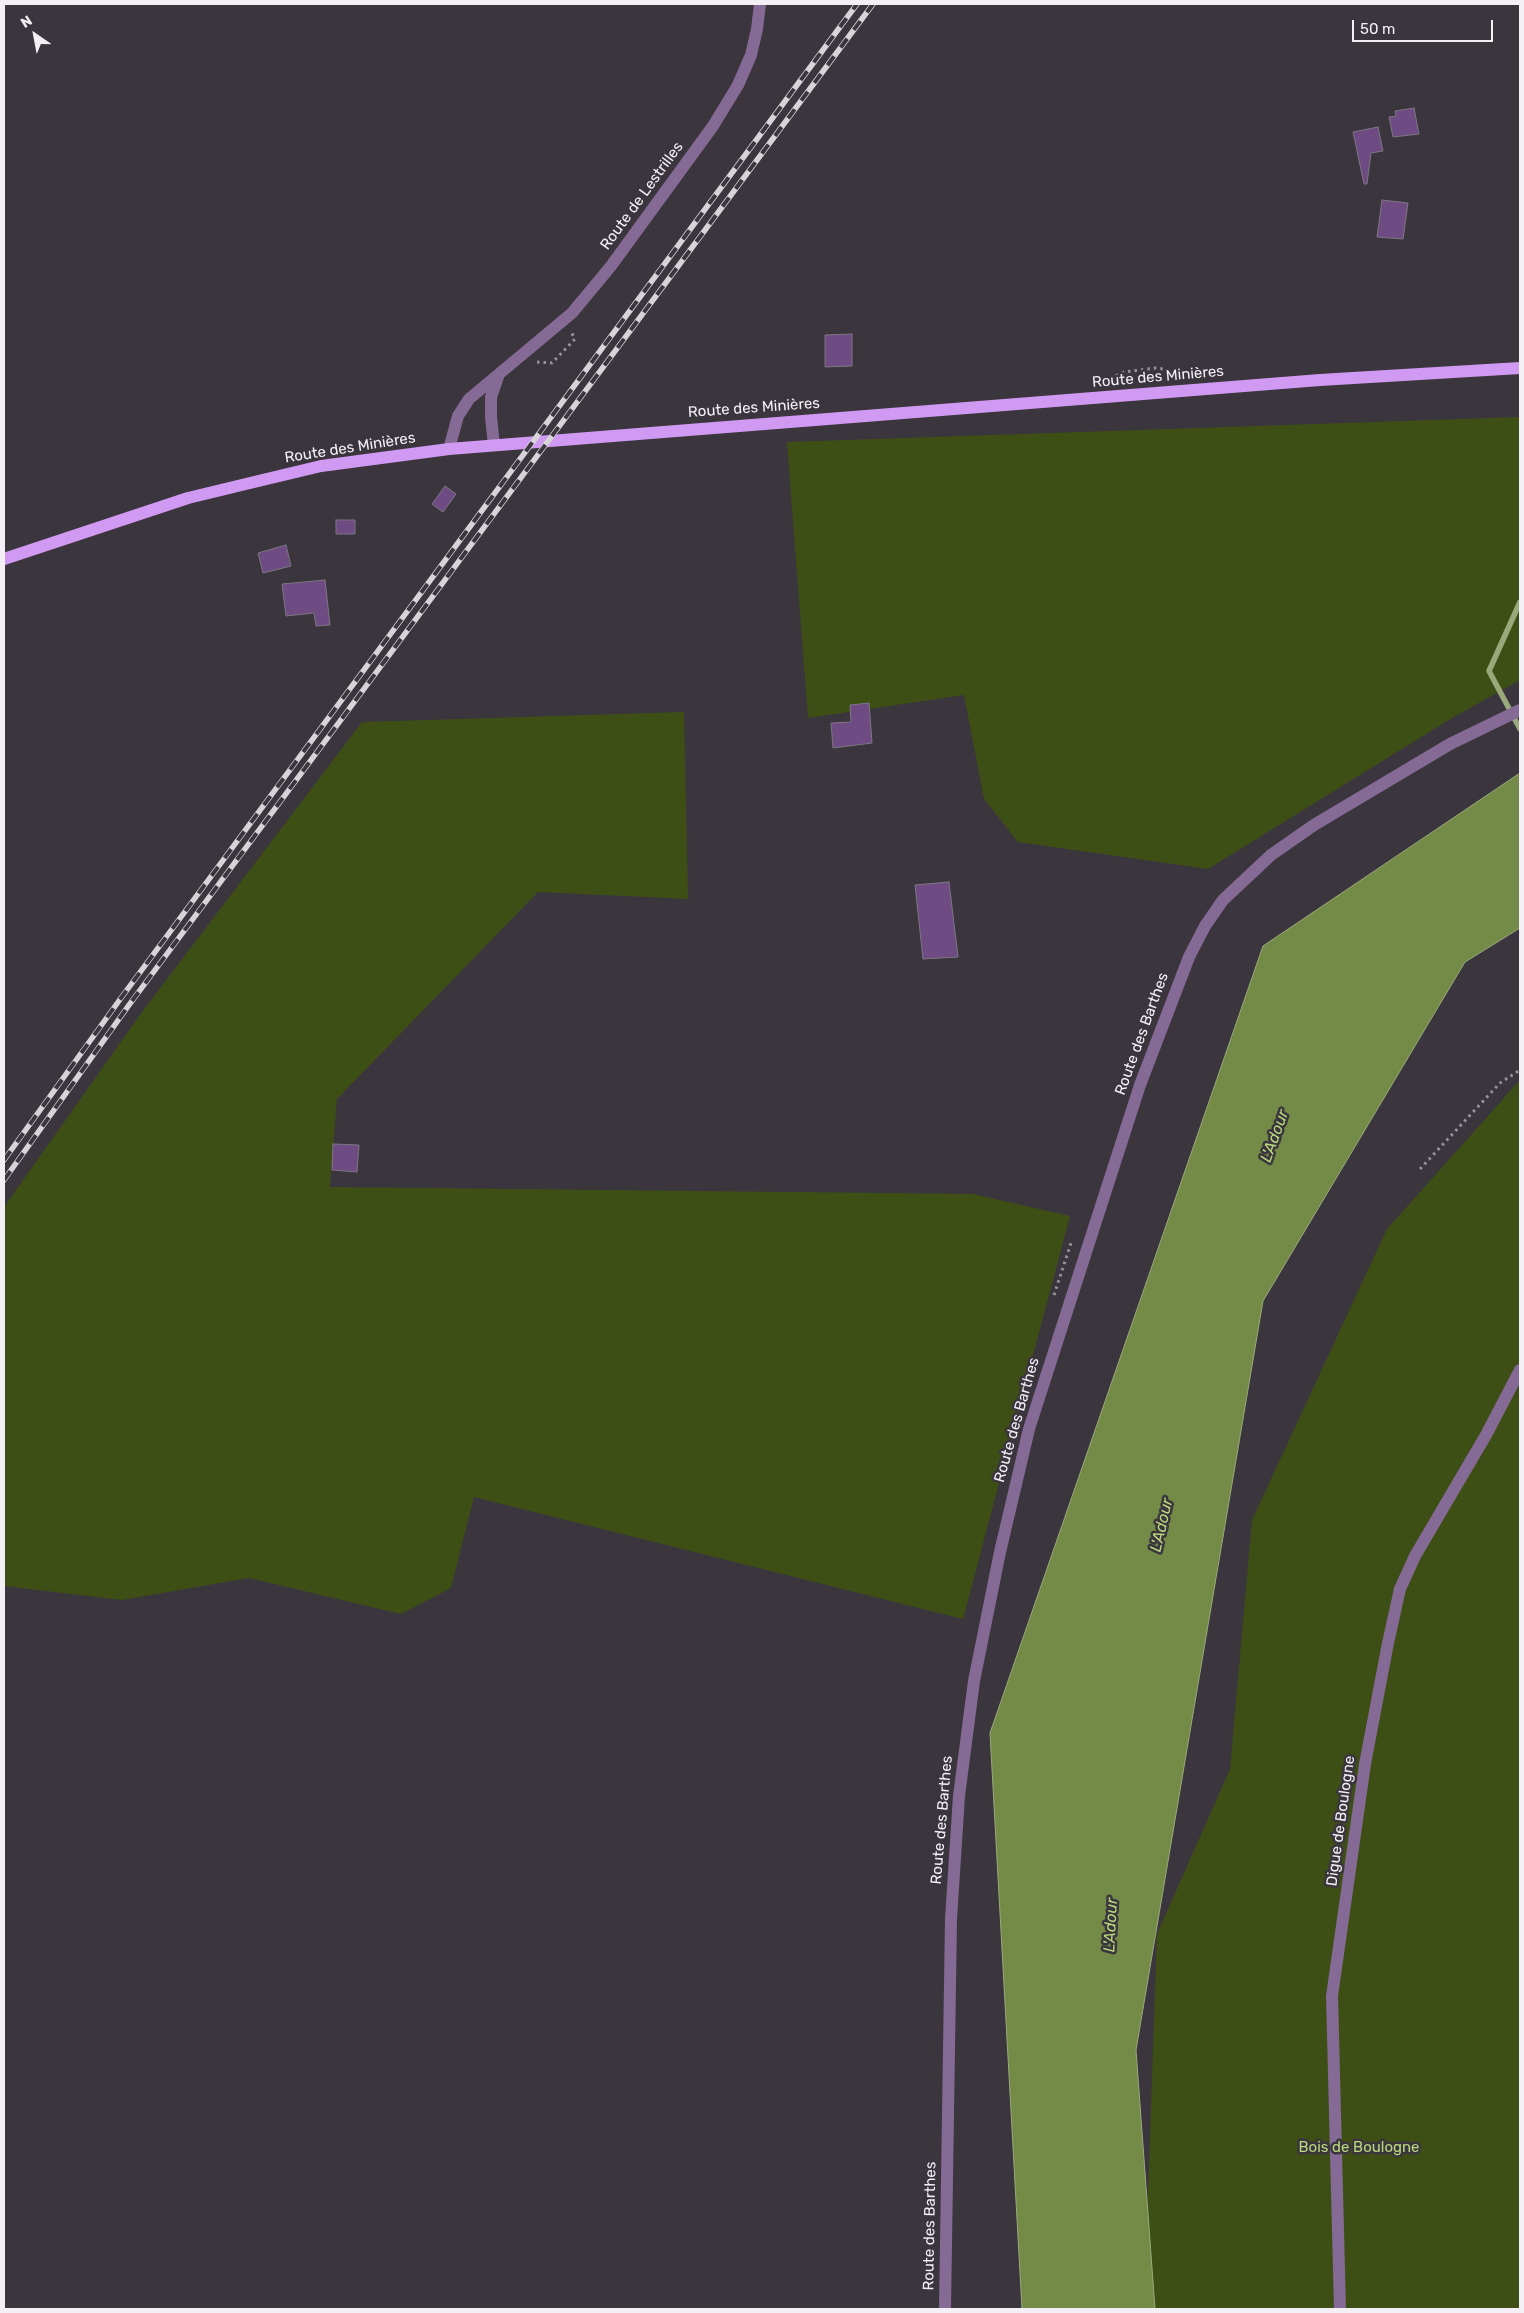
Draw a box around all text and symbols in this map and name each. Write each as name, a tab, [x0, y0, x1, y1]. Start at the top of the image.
north arrow	[10, 10, 60, 60]
scale bar	[1354, 10, 1495, 42]
text: N	[18, 12, 35, 32]
text: 50 m	[1360, 20, 1395, 38]
street label: Route de Lestrilles	[597, 138, 687, 254]
street label: Route des Minières	[1091, 362, 1225, 392]
street label: Route des Minières	[687, 394, 821, 422]
street label: Route des Minières	[283, 429, 417, 467]
street label: Route des Barthes	[1111, 970, 1173, 1098]
water label: L'Adour	[1257, 1107, 1293, 1165]
street label: Route des Barthes	[991, 1356, 1043, 1484]
water label: L'Adour	[1147, 1496, 1177, 1554]
street label: Route des Barthes	[927, 1755, 957, 1885]
street label: Digue de Boulogne	[1323, 1755, 1359, 1887]
water label: L'Adour	[1100, 1897, 1122, 1953]
park label: Bois de Boulogne	[1299, 2139, 1419, 2157]
street label: Route des Barthes	[920, 2161, 940, 2291]

